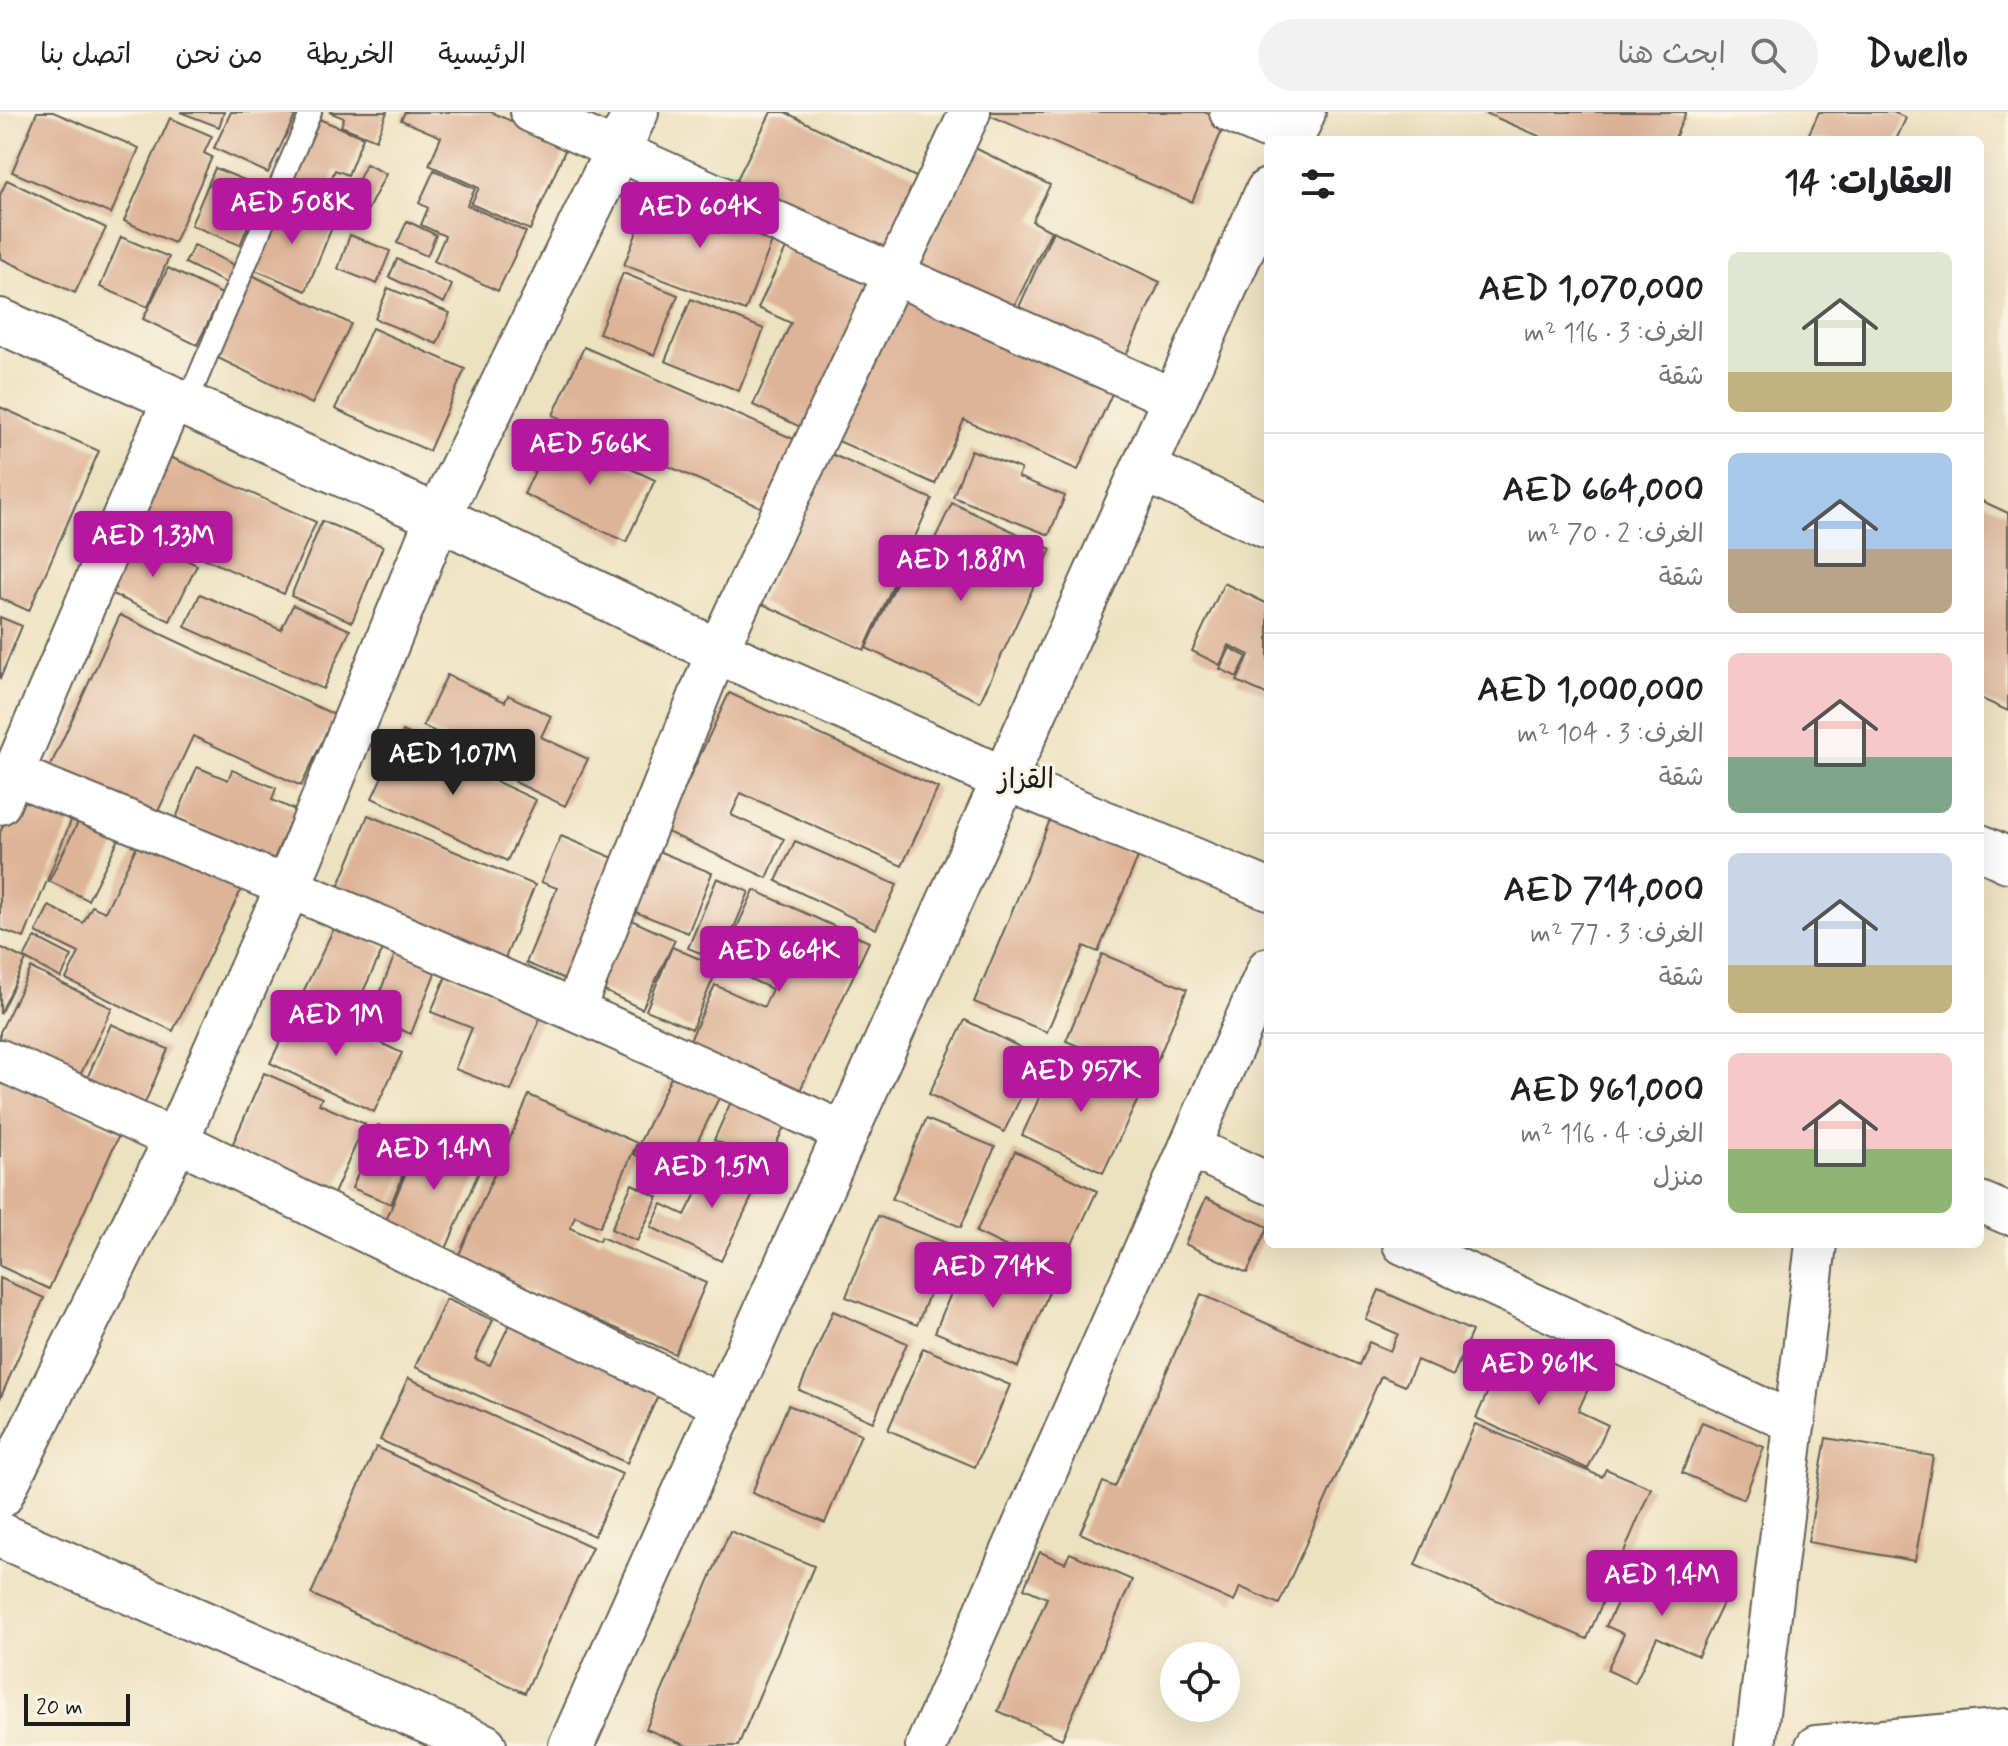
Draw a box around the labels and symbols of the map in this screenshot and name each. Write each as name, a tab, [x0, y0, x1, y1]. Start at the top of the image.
pin: AED 508K	[209, 178, 375, 246]
pin: AED 604K	[617, 182, 783, 250]
pin: AED 566K	[507, 419, 673, 487]
pin: AED 1.33M	[61, 511, 245, 579]
pin: AED 1.88M	[869, 535, 1053, 603]
pin: AED 1.07M	[361, 729, 545, 797]
district label: القزاز	[996, 762, 1054, 799]
pin: AED 664K	[696, 926, 862, 994]
pin: AED 1M	[271, 990, 401, 1058]
pin: AED 957K	[998, 1046, 1164, 1114]
pin: AED 1.4M	[351, 1124, 517, 1192]
pin: AED 1.5M	[629, 1142, 795, 1210]
pin: AED 714K	[910, 1242, 1076, 1310]
pin: AED 961K	[1456, 1339, 1622, 1407]
pin: AED 1.4M	[1579, 1550, 1745, 1618]
scale bar	[24, 1690, 130, 1726]

